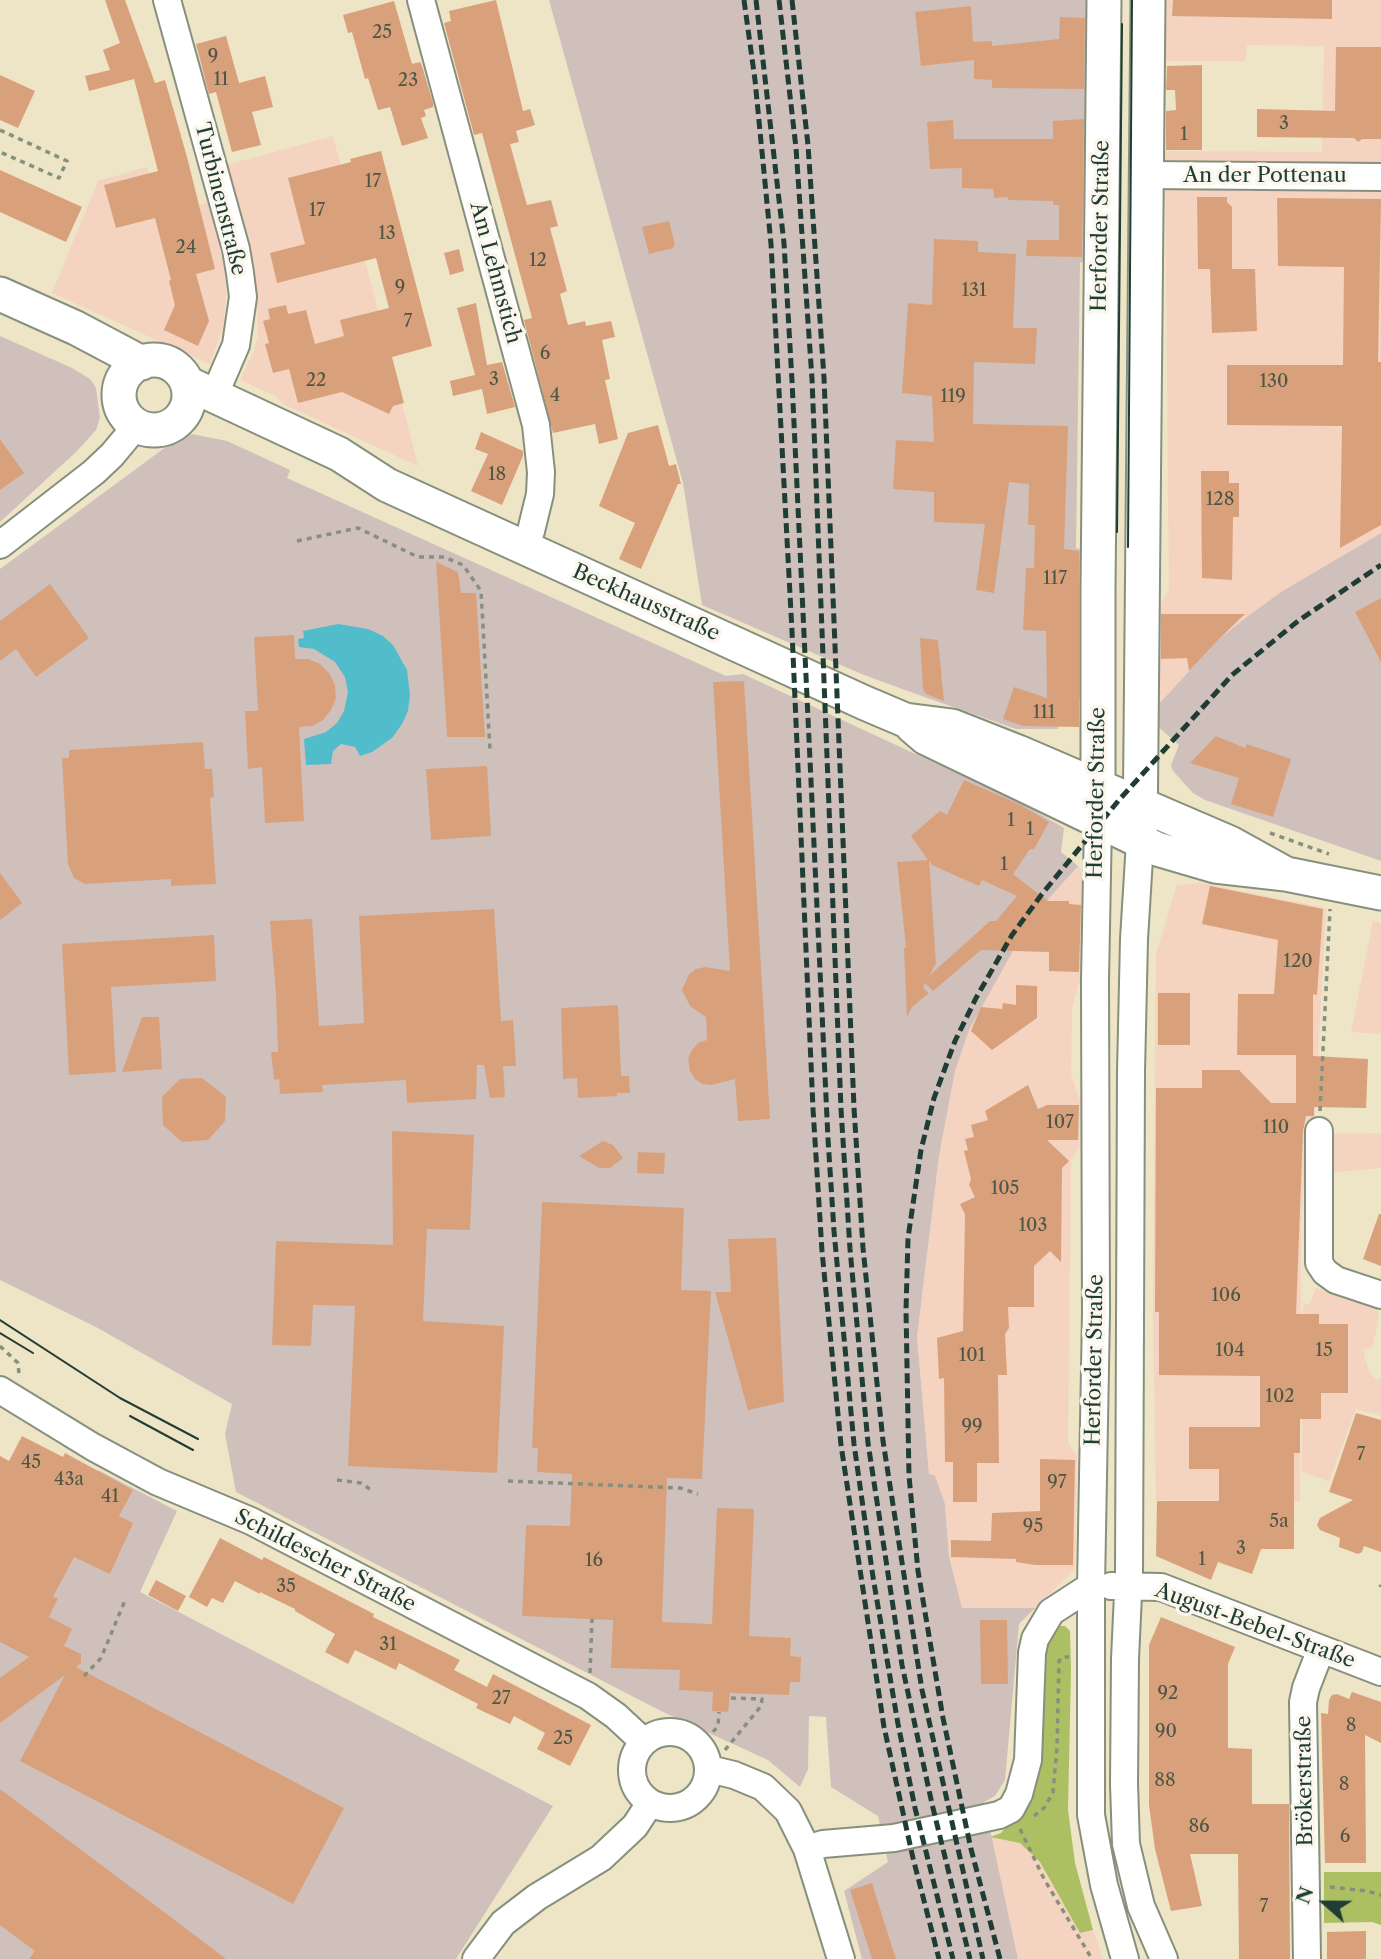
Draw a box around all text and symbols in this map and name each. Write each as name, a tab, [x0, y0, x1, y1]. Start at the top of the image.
house number: 25	[372, 22, 392, 44]
house number: 9	[208, 46, 218, 68]
house number: 11	[213, 69, 229, 91]
house number: 23	[398, 70, 418, 92]
house number: 3	[1279, 113, 1289, 135]
street label: Turbinenstraße	[189, 120, 251, 278]
house number: 1	[1180, 124, 1188, 146]
street label: Herforder Straße	[1087, 140, 1115, 312]
street label: An der Pottenau	[1183, 163, 1347, 189]
house number: 17	[365, 171, 381, 193]
street label: Am Lehmstich	[464, 199, 526, 347]
house number: 17	[309, 200, 325, 222]
house number: 13	[378, 223, 396, 245]
house number: 24	[176, 237, 196, 259]
house number: 12	[529, 250, 547, 272]
house number: 9	[395, 277, 405, 299]
house number: 131	[961, 280, 987, 302]
house number: 7	[404, 311, 412, 333]
house number: 6	[540, 343, 550, 365]
house number: 3	[489, 369, 499, 391]
house number: 22	[306, 370, 326, 392]
house number: 130	[1260, 371, 1288, 393]
house number: 4	[550, 385, 560, 407]
house number: 119	[940, 386, 966, 408]
house number: 18	[488, 464, 506, 486]
house number: 128	[1206, 489, 1234, 511]
street label: Beckhausstraße	[568, 559, 724, 647]
house number: 117	[1043, 568, 1067, 590]
house number: 111	[1033, 702, 1055, 724]
street label: Herforder Straße	[1083, 707, 1111, 879]
house number: 1	[1007, 810, 1015, 832]
house number: 1	[1026, 819, 1034, 841]
house number: 1	[1000, 854, 1008, 876]
house number: 120	[1283, 951, 1313, 973]
house number: 107	[1046, 1112, 1074, 1134]
house number: 110	[1263, 1117, 1289, 1139]
house number: 105	[991, 1178, 1019, 1200]
house number: 103	[1019, 1215, 1047, 1237]
street label: Herforder Straße	[1081, 1274, 1109, 1446]
house number: 106	[1211, 1285, 1241, 1307]
house number: 104	[1215, 1340, 1245, 1362]
house number: 15	[1315, 1340, 1333, 1362]
house number: 101	[959, 1345, 985, 1367]
house number: 102	[1265, 1386, 1295, 1408]
house number: 99	[961, 1416, 983, 1438]
house number: 7	[1357, 1444, 1365, 1466]
house number: 45	[21, 1452, 41, 1474]
house number: 43a	[54, 1469, 84, 1491]
house number: 97	[1047, 1472, 1067, 1494]
house number: 41	[101, 1486, 119, 1508]
street label: Schildescher Straße	[230, 1504, 420, 1618]
house number: 5a	[1269, 1511, 1289, 1533]
house number: 95	[1023, 1516, 1043, 1538]
house number: 3	[1236, 1538, 1246, 1560]
house number: 1	[1198, 1549, 1206, 1571]
house number: 16	[585, 1550, 603, 1572]
house number: 35	[276, 1576, 296, 1598]
street label: August-Bebel-Straße	[1152, 1578, 1358, 1674]
house number: 31	[379, 1634, 397, 1656]
house number: 92	[1158, 1683, 1178, 1705]
house number: 27	[491, 1688, 511, 1710]
street label: Brökerstraße	[1291, 1715, 1319, 1847]
house number: 8	[1346, 1715, 1356, 1737]
house number: 90	[1155, 1721, 1177, 1743]
house number: 25	[553, 1728, 573, 1750]
house number: 88	[1154, 1770, 1176, 1792]
house number: 8	[1339, 1774, 1349, 1796]
house number: 86	[1188, 1816, 1210, 1838]
house number: 6	[1340, 1826, 1350, 1848]
north arrow	[1290, 1868, 1360, 1938]
text: N	[1291, 1883, 1319, 1907]
house number: 7	[1260, 1896, 1268, 1918]

